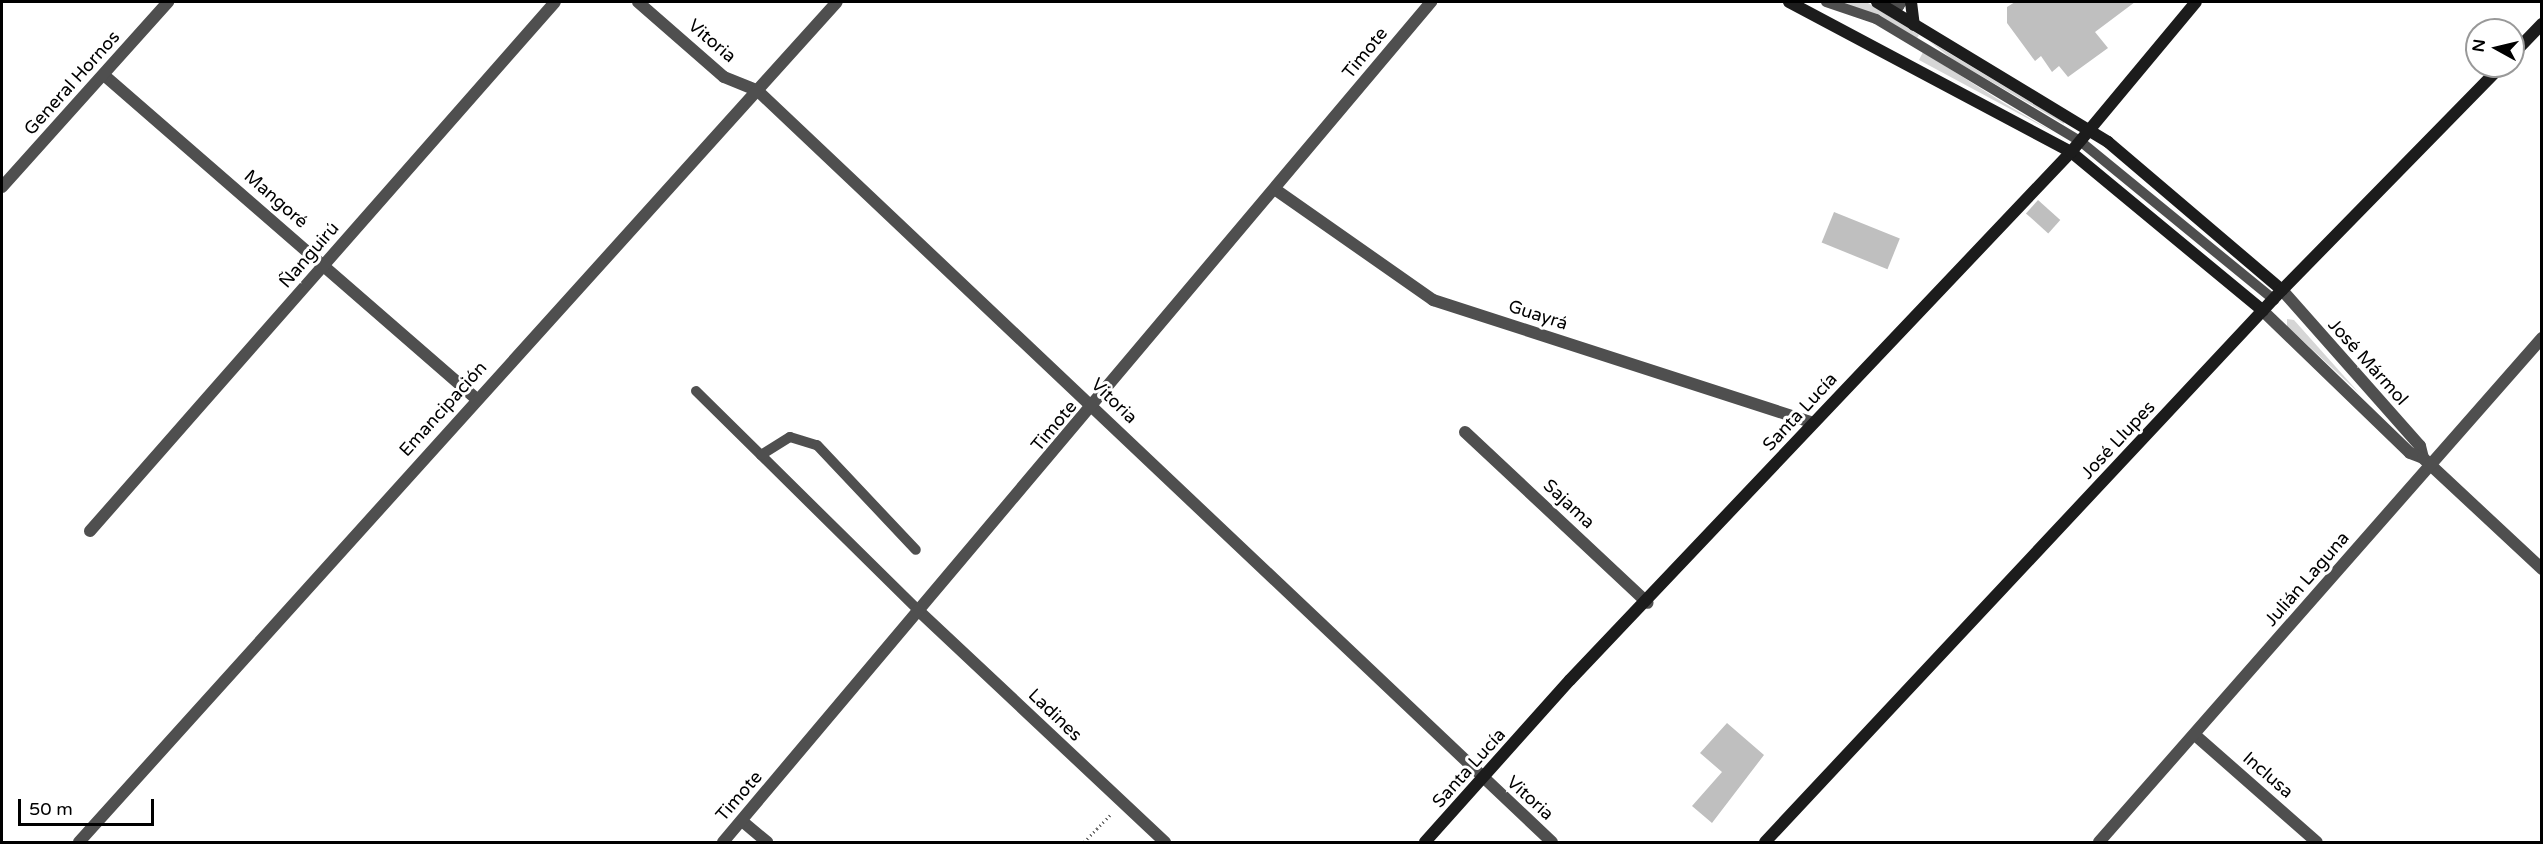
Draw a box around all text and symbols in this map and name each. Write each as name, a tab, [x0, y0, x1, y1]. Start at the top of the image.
street label: Vitoria	[684, 15, 740, 67]
north arrow	[2465, 18, 2525, 78]
street label: Timote	[1338, 23, 1392, 83]
street label: General Hornos	[20, 26, 124, 140]
text: N	[2468, 38, 2490, 54]
street label: Mangoré	[240, 165, 312, 233]
street label: Ñanguirú	[275, 218, 343, 292]
street label: Guayrá	[1506, 295, 1570, 335]
street label: José Mármol	[2323, 314, 2413, 410]
street label: Emancipación	[395, 357, 491, 461]
street label: Santa Lucía	[1758, 368, 1842, 456]
street label: Vitoria	[1086, 374, 1142, 428]
street label: Timote	[1027, 396, 1081, 456]
street label: José Llupes	[2076, 396, 2160, 484]
street label: Sajama	[1539, 475, 1599, 533]
street label: Julián Laguna	[2260, 527, 2354, 631]
street label: Ladines	[1024, 684, 1086, 746]
street label: Santa Lucía	[1428, 724, 1510, 812]
street label: Inclusa	[2238, 747, 2298, 803]
street label: Timote	[711, 766, 767, 826]
street label: Vitoria	[1502, 771, 1558, 825]
scale bar	[21, 787, 158, 825]
text: 50 m	[29, 798, 73, 820]

